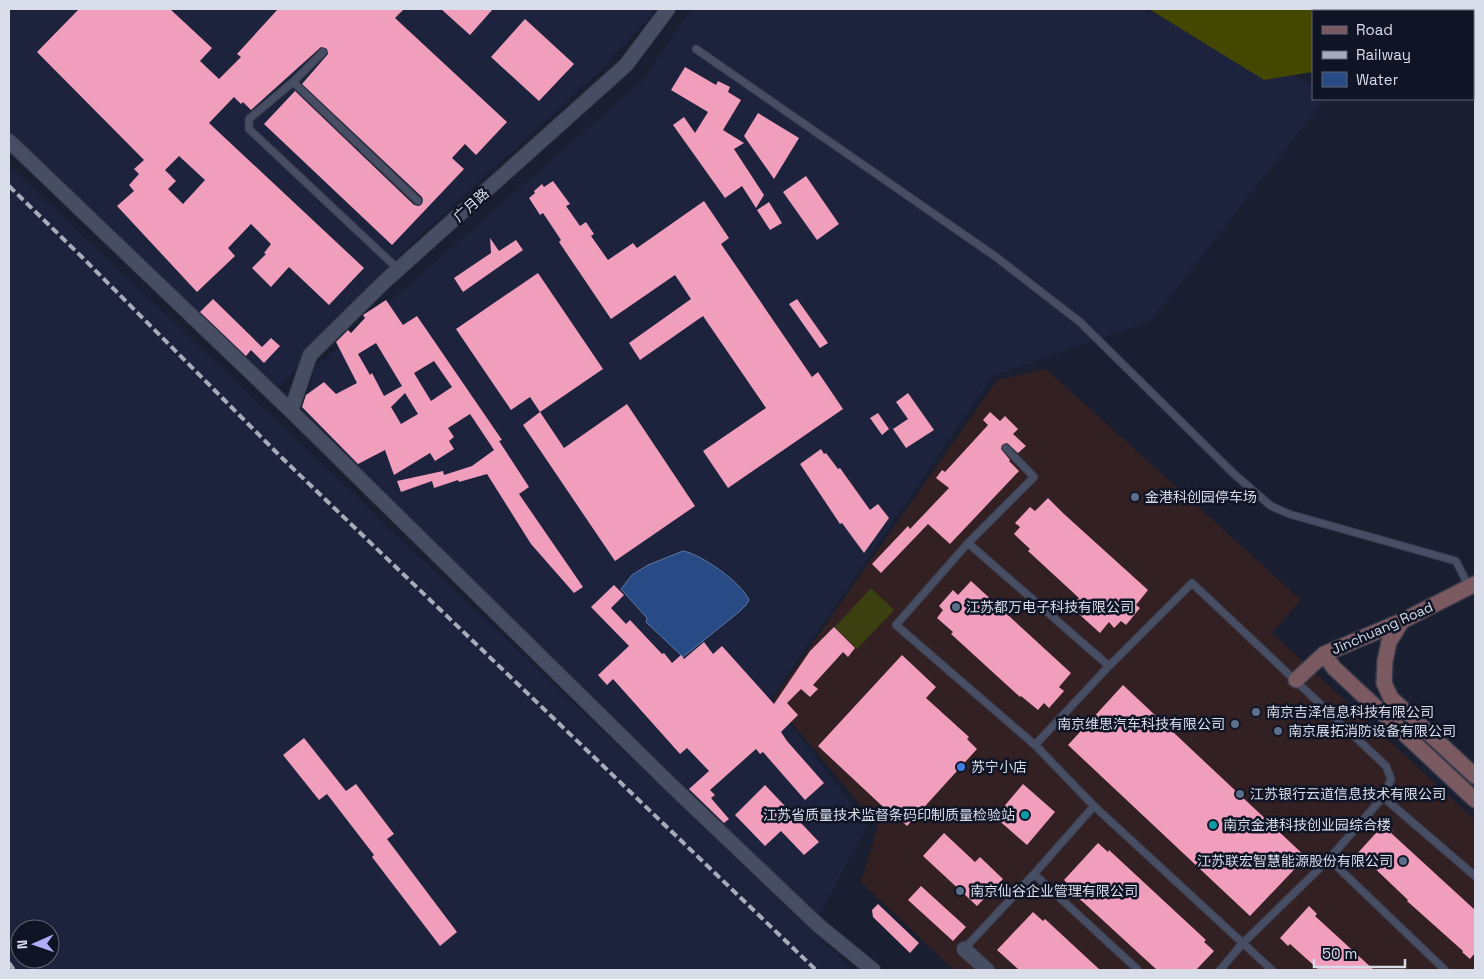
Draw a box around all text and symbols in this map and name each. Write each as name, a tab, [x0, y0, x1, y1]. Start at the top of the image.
legend	[1312, 10, 1474, 100]
text: Road	[1356, 20, 1393, 39]
text: Railway	[1356, 45, 1411, 64]
text: Water	[1356, 70, 1399, 89]
street label: 广月路	[449, 184, 493, 226]
place label: 金港科创园停车场	[1145, 488, 1257, 506]
marker: 金港科创园停车场	[1129, 491, 1141, 503]
place label: 江苏都万电子科技有限公司	[966, 598, 1134, 616]
street label: Jinchuang Road	[1328, 598, 1436, 658]
marker: 江苏都万电子科技有限公司	[950, 601, 962, 613]
place label: 南京吉泽信息科技有限公司	[1266, 703, 1434, 721]
marker: 南京吉泽信息科技有限公司	[1250, 706, 1262, 718]
place label: 南京维思汽车科技有限公司	[1057, 715, 1225, 733]
marker: 南京维思汽车科技有限公司	[1229, 718, 1241, 730]
place label: 南京展拓消防设备有限公司	[1288, 722, 1456, 740]
marker: 南京展拓消防设备有限公司	[1272, 725, 1284, 737]
place label: 苏宁小店	[971, 758, 1027, 776]
marker: 苏宁小店	[955, 761, 967, 773]
place label: 江苏银行云道信息技术有限公司	[1250, 785, 1446, 803]
marker: 江苏银行云道信息技术有限公司	[1234, 788, 1246, 800]
place label: 江苏省质量技术监督条码印制质量检验站	[763, 806, 1015, 824]
marker: 江苏省质量技术监督条码印制质量检验站	[1019, 809, 1031, 821]
place label: 南京金港科技创业园综合楼	[1223, 816, 1391, 834]
marker: 南京金港科技创业园综合楼	[1207, 819, 1219, 831]
place label: 江苏联宏智慧能源股份有限公司	[1197, 852, 1393, 870]
marker: 江苏联宏智慧能源股份有限公司	[1397, 855, 1409, 867]
place label: 南京仙谷企业管理有限公司	[970, 882, 1138, 900]
marker: 南京仙谷企业管理有限公司	[954, 885, 966, 897]
north arrow	[10, 919, 60, 969]
scale bar	[1314, 936, 1405, 968]
text: N	[13, 939, 31, 949]
text: 50 m	[1322, 944, 1357, 963]

